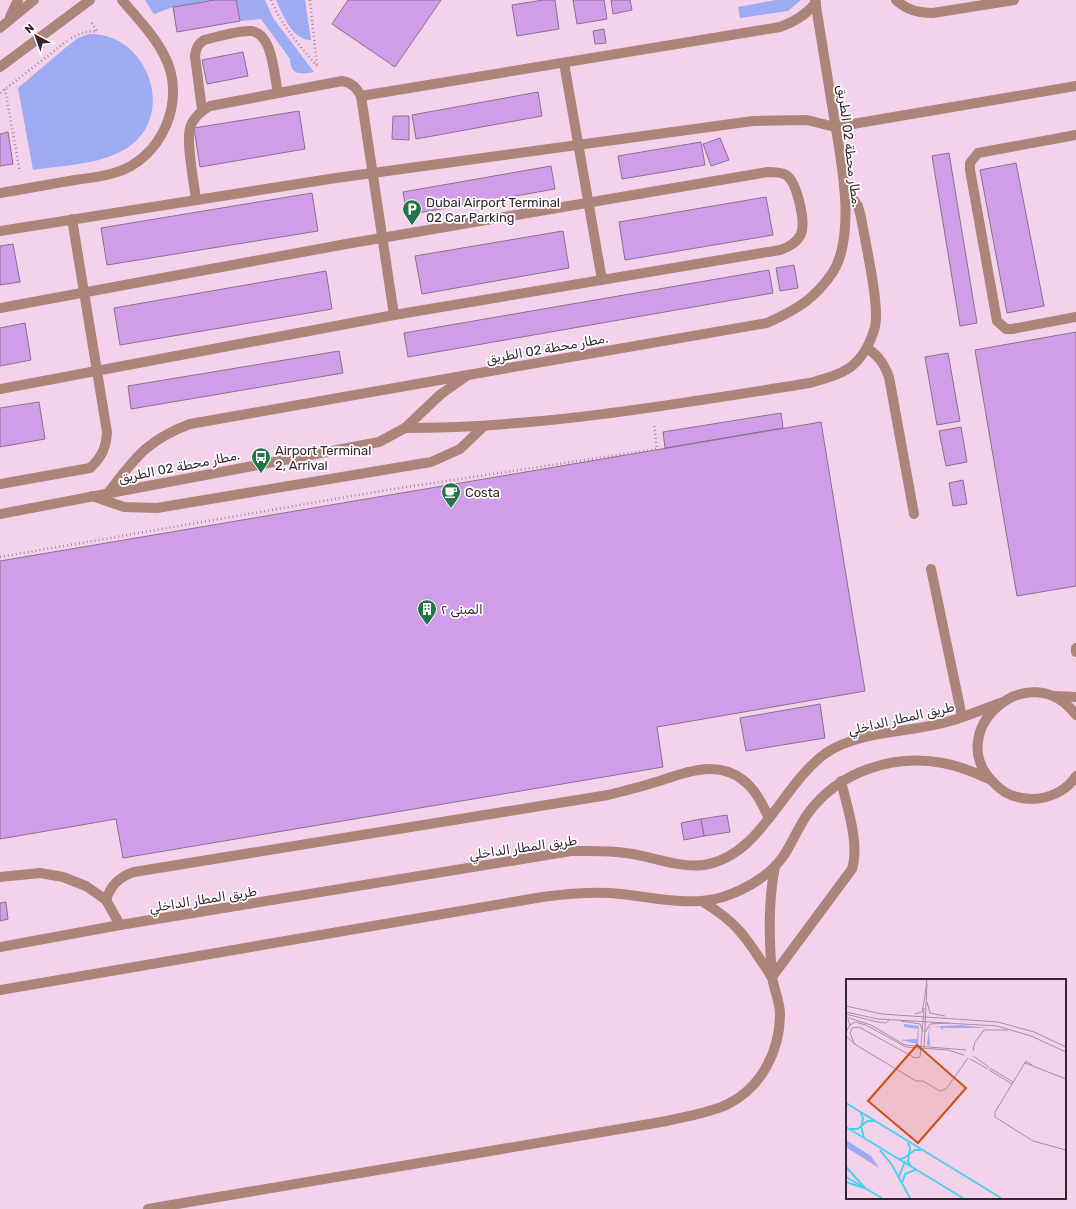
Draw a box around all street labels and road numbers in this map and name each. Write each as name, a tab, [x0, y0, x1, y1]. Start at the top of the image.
street label: مطار محطة 02 الطريق.	[834, 84, 864, 208]
street label: مطار محطة 02 الطريق.	[485, 330, 609, 368]
street label: مطار محطة 02 الطريق.	[117, 447, 241, 487]
street label: طريق المطار الداخلي	[846, 699, 956, 740]
street label: طريق المطار الداخلي	[468, 832, 578, 864]
street label: طريق المطار الداخلي	[148, 884, 258, 917]

